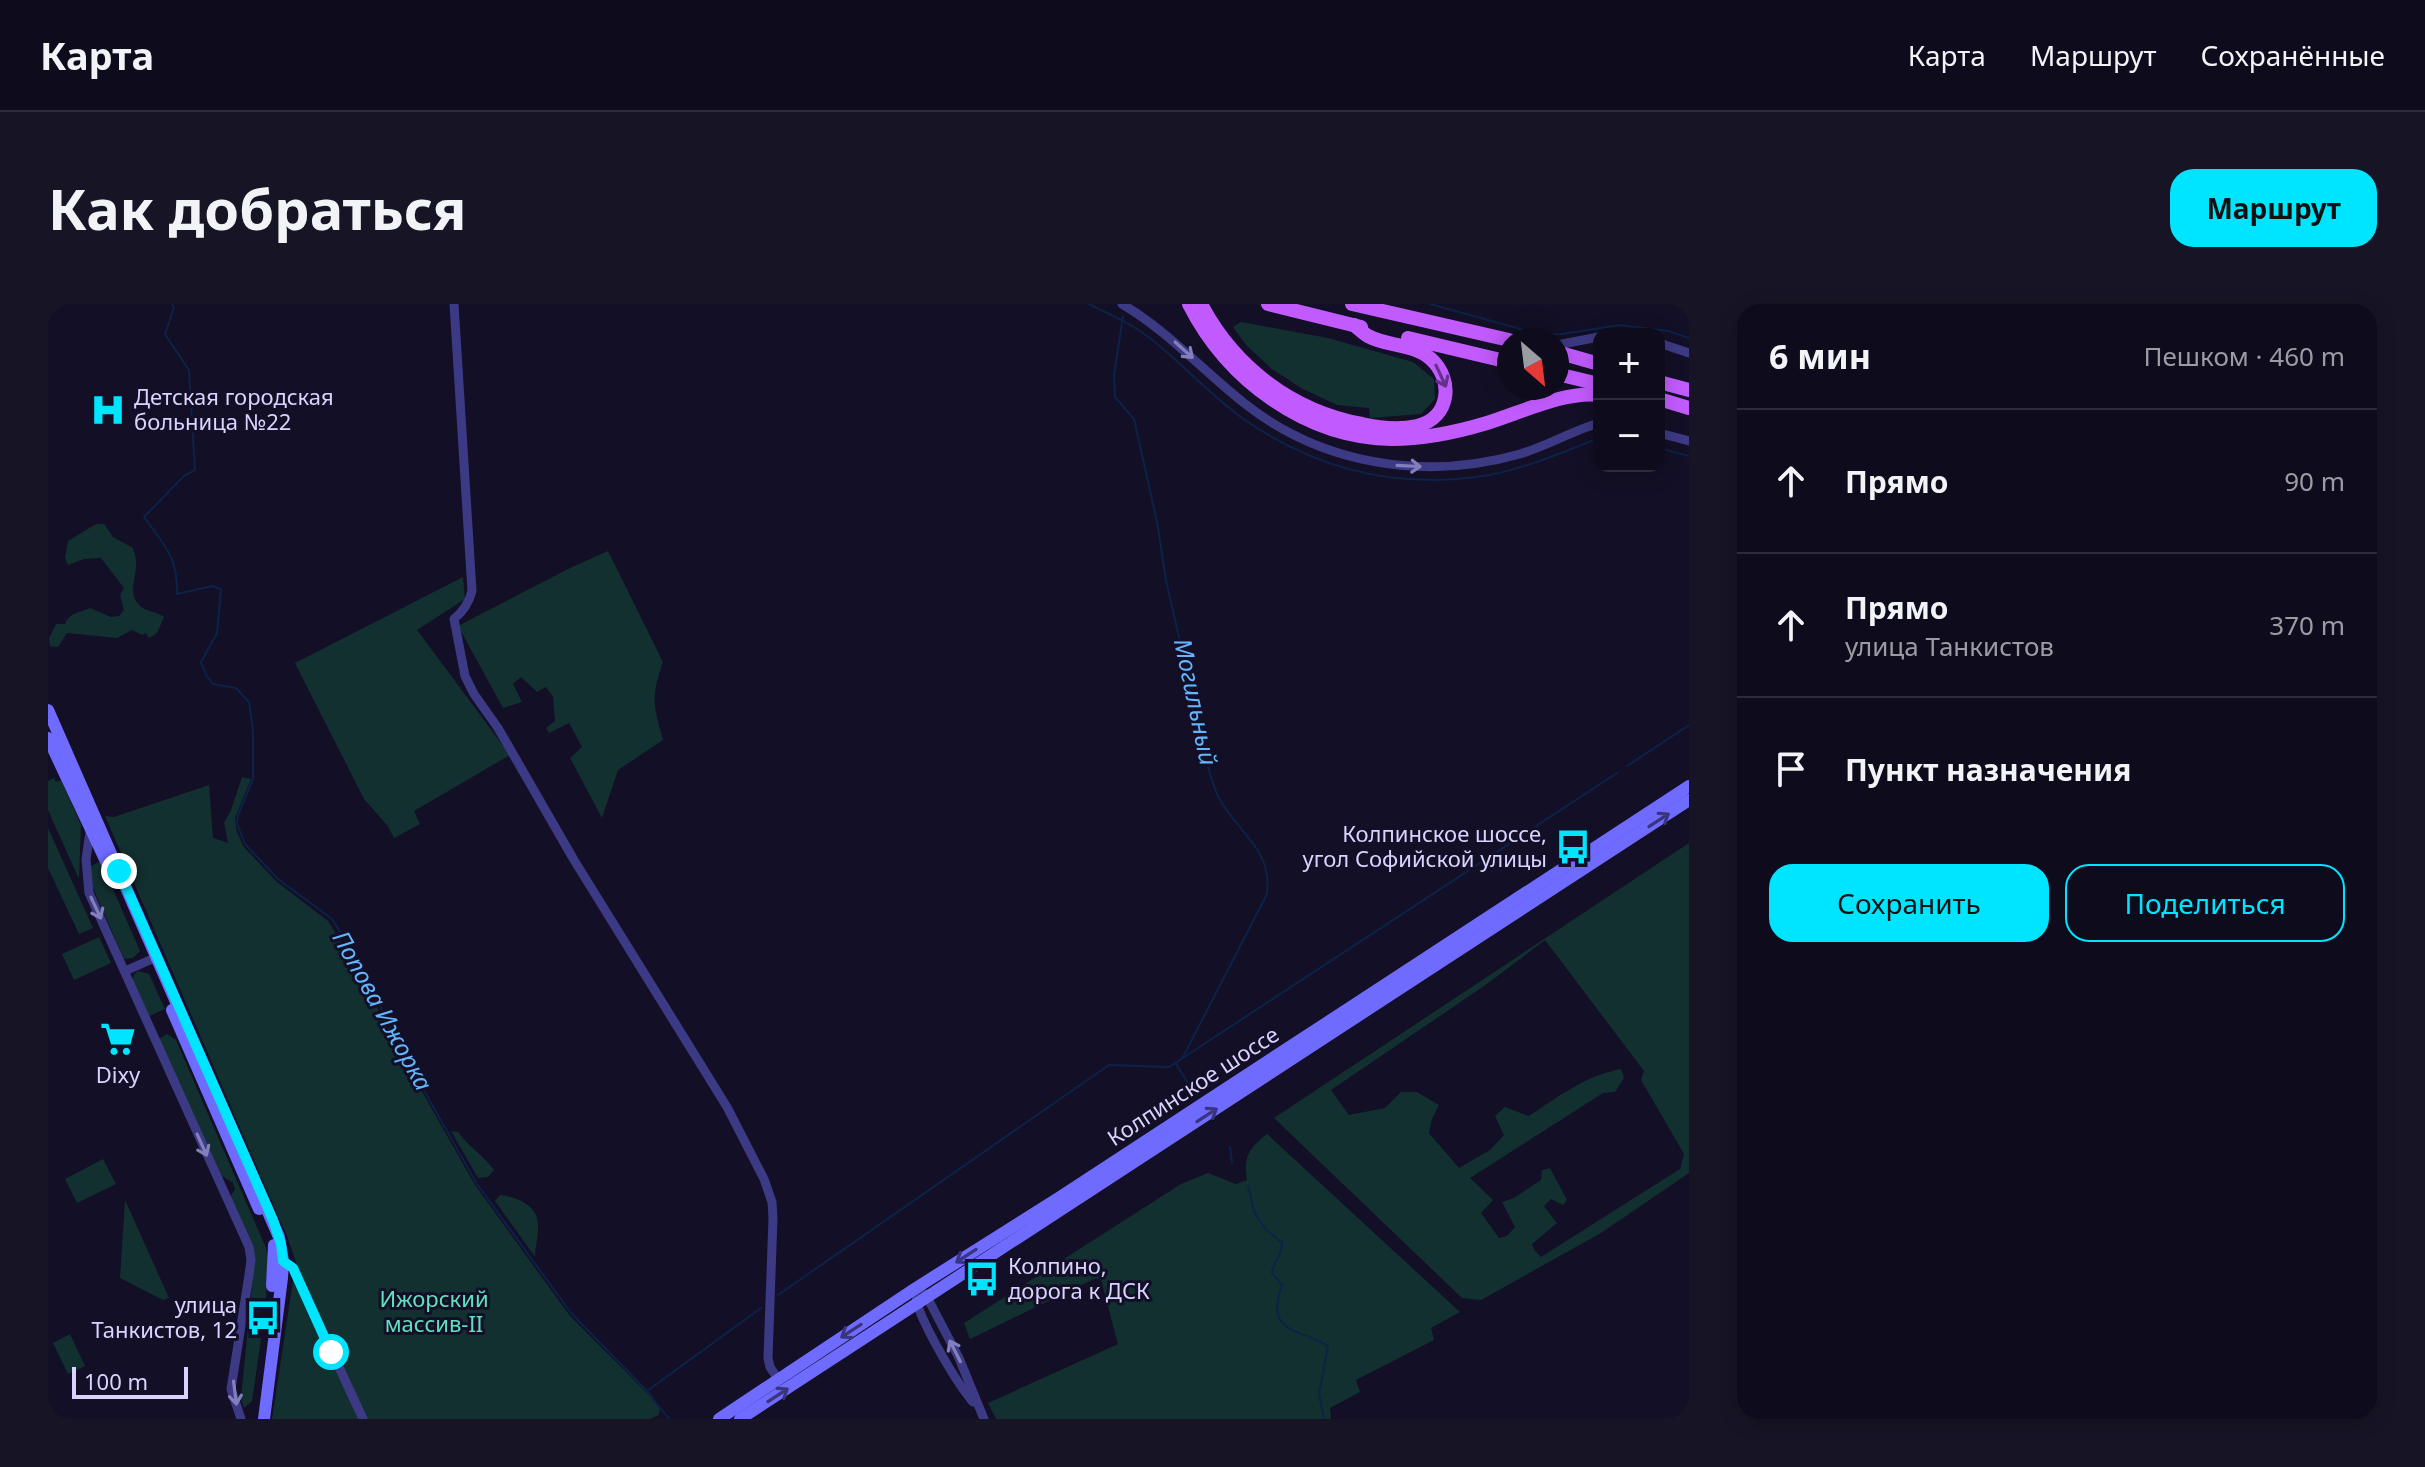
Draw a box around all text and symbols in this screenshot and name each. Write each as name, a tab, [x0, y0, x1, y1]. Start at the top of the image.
text: Карта	[40, 29, 154, 81]
text: Карта	[1908, 36, 1986, 74]
text: Маршрут	[2030, 36, 2156, 74]
text: Сохранённые	[2200, 36, 2385, 74]
button: Маршрут	[2170, 169, 2377, 247]
text: Как добраться	[48, 170, 467, 246]
north arrow	[1497, 328, 1569, 400]
map controls	[1593, 328, 1665, 472]
button: +	[1593, 328, 1665, 400]
text: 6 мин	[1769, 333, 1871, 379]
text: Пешком · 460 m	[2143, 338, 2345, 374]
one-way arrow	[1174, 340, 1194, 358]
one-way arrow	[1434, 363, 1449, 387]
place label: Детская городская больница №22	[134, 381, 334, 436]
hospital icon: Детская городская больница №22	[89, 391, 127, 429]
button: −	[1593, 400, 1665, 472]
one-way arrow	[1396, 459, 1422, 474]
icon: ahead	[1769, 459, 1813, 503]
text: Прямо	[1845, 461, 1949, 502]
text: 90 m	[2284, 463, 2345, 499]
text: Прямо	[1845, 587, 1949, 628]
icon: ahead	[1769, 603, 1813, 647]
text: 370 m	[2269, 607, 2345, 643]
text: улица Танкистов	[1845, 628, 2054, 664]
water label: Могильный	[1167, 635, 1226, 768]
icon: arrive	[1769, 747, 1813, 791]
text: Пункт назначения	[1845, 749, 2131, 790]
one-way arrow	[1647, 812, 1670, 828]
place label: Колпинское шоссе, угол Софийской улицы	[1303, 818, 1547, 873]
bus stop icon: Колпинское шоссе, угол Софийской улицы	[1554, 828, 1592, 866]
route end	[101, 853, 137, 889]
button: Сохранить	[1769, 864, 2049, 942]
button: Поделиться	[2065, 864, 2345, 942]
one-way arrow	[89, 895, 104, 919]
water label: Попова Ижорка	[326, 924, 441, 1096]
street label: Колпинское шоссе	[1101, 1018, 1284, 1152]
supermarket icon: Dixy	[99, 1020, 137, 1058]
place label: Dixy	[96, 1059, 141, 1089]
one-way arrow	[1195, 1107, 1218, 1123]
one-way arrow	[195, 1133, 210, 1157]
one-way arrow	[956, 1247, 978, 1264]
place label: Колпино, дорога к ДСК	[1008, 1250, 1150, 1305]
bus stop icon: Колпино, дорога к ДСК	[963, 1260, 1001, 1298]
park label: Ижорский массив-II	[379, 1283, 489, 1338]
place label: улица Танкистов, 12	[91, 1289, 237, 1344]
bus stop icon: улица Танкистов, 12	[244, 1299, 282, 1337]
one-way arrow	[840, 1323, 862, 1339]
route start	[313, 1334, 349, 1370]
one-way arrow	[947, 1340, 962, 1364]
scale bar	[72, 1363, 188, 1399]
text: 100 m	[84, 1366, 148, 1396]
one-way arrow	[227, 1379, 242, 1406]
one-way arrow	[766, 1386, 789, 1402]

